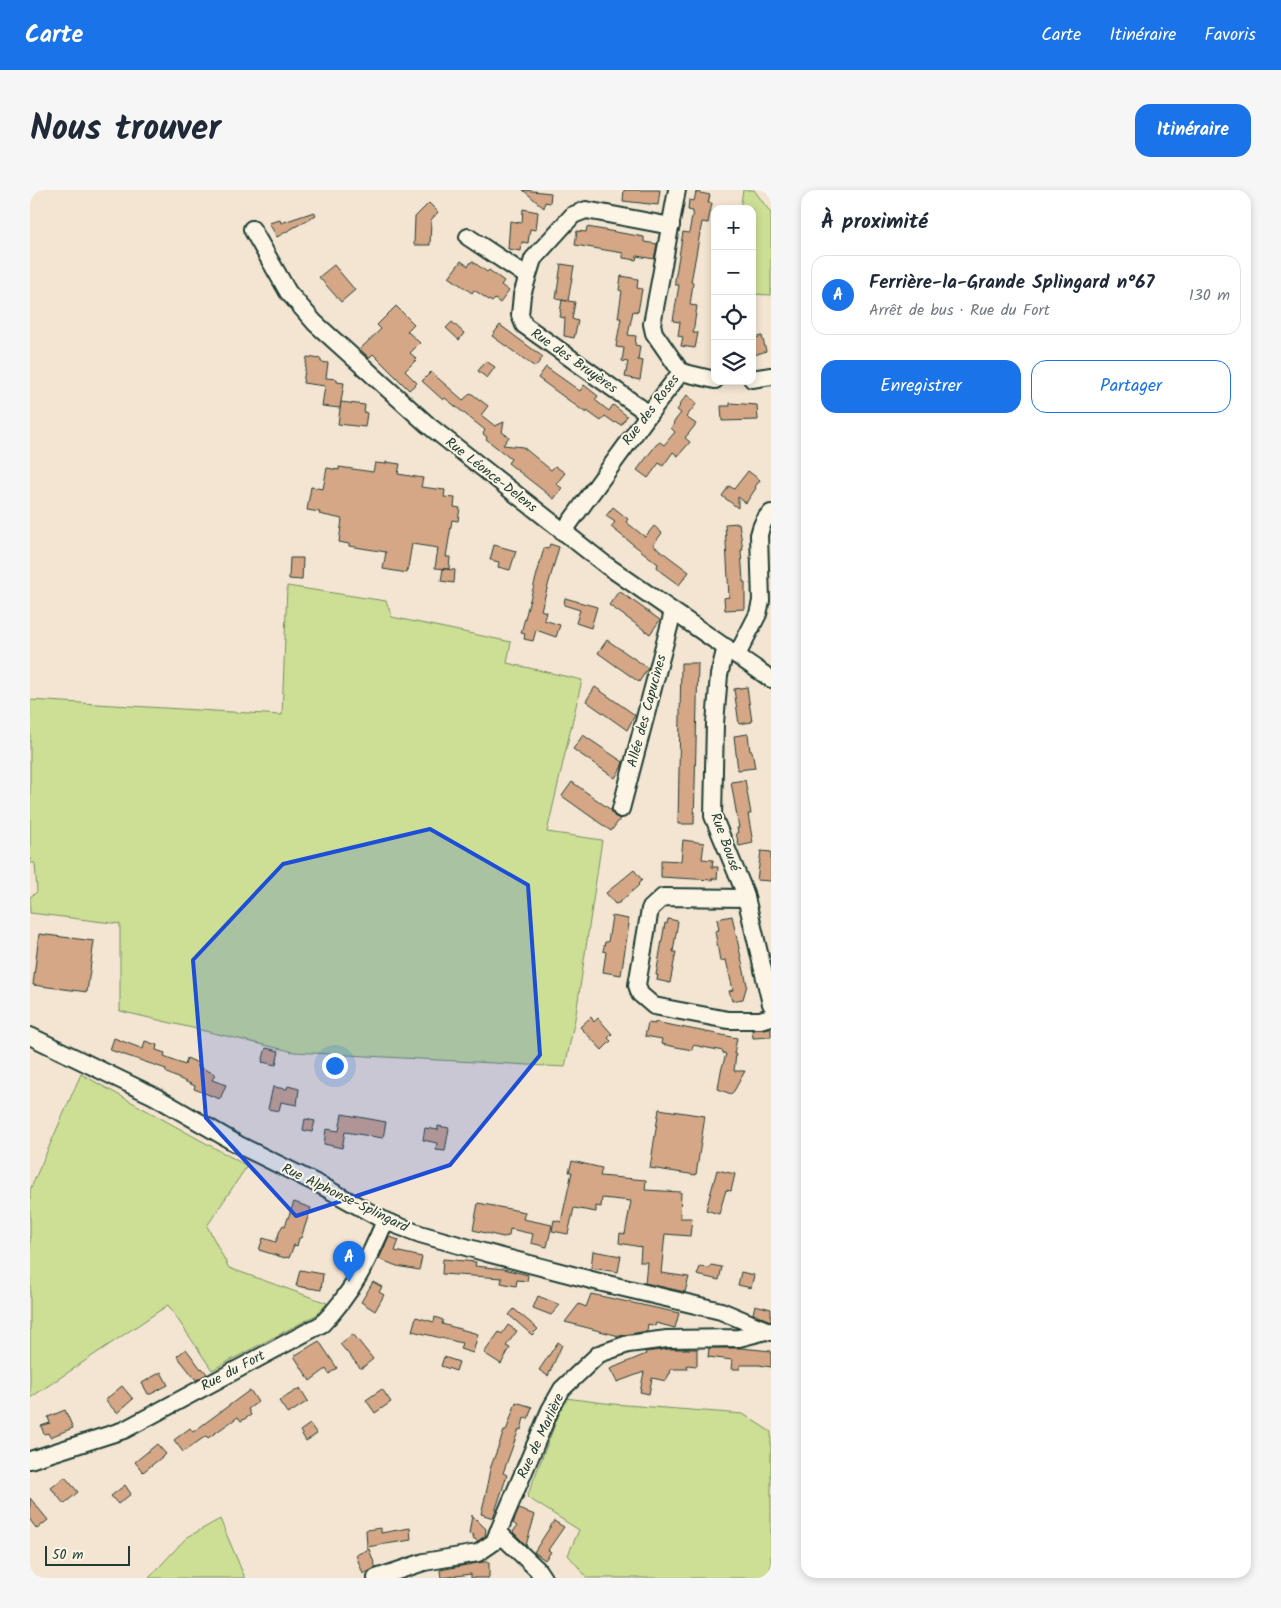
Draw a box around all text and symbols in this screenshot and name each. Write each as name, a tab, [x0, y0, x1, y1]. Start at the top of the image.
text: Carte	[25, 16, 83, 55]
text: Carte	[1041, 21, 1081, 50]
text: Itinéraire	[1109, 21, 1176, 50]
text: Favoris	[1204, 21, 1256, 50]
text: Nous trouver	[30, 102, 221, 158]
button: Itinéraire	[1135, 104, 1251, 157]
map controls	[711, 205, 756, 385]
button: +	[711, 205, 756, 250]
text: À proximité	[821, 206, 928, 239]
button: −	[711, 250, 756, 295]
text: Ferrière-la-Grande Splingard n°67	[869, 268, 1155, 298]
text: A	[833, 283, 843, 308]
text: 130 m	[1189, 283, 1230, 308]
button: locate	[711, 295, 756, 340]
text: Arrêt de bus · Rue du Fort	[869, 298, 1050, 323]
street label: Rue des Bruyères	[526, 323, 622, 399]
button: layers	[711, 340, 756, 385]
button: Enregistrer	[821, 360, 1021, 413]
button: Partager	[1031, 360, 1231, 413]
street label: Rue des Roses	[617, 370, 685, 450]
street label: Rue Léonce-Delens	[440, 432, 542, 518]
street label: Allée des Capucines	[621, 652, 673, 770]
street label: Rue Bousé	[704, 810, 746, 875]
your location	[322, 1053, 348, 1079]
street label: Rue Alphonse-Splingard	[278, 1158, 413, 1239]
pin: A	[333, 1241, 365, 1282]
street label: Rue du Fort	[197, 1345, 270, 1397]
street label: Rue de Marlière	[512, 1389, 571, 1482]
scale bar	[45, 1543, 130, 1566]
text: 50 m	[52, 1544, 83, 1566]

